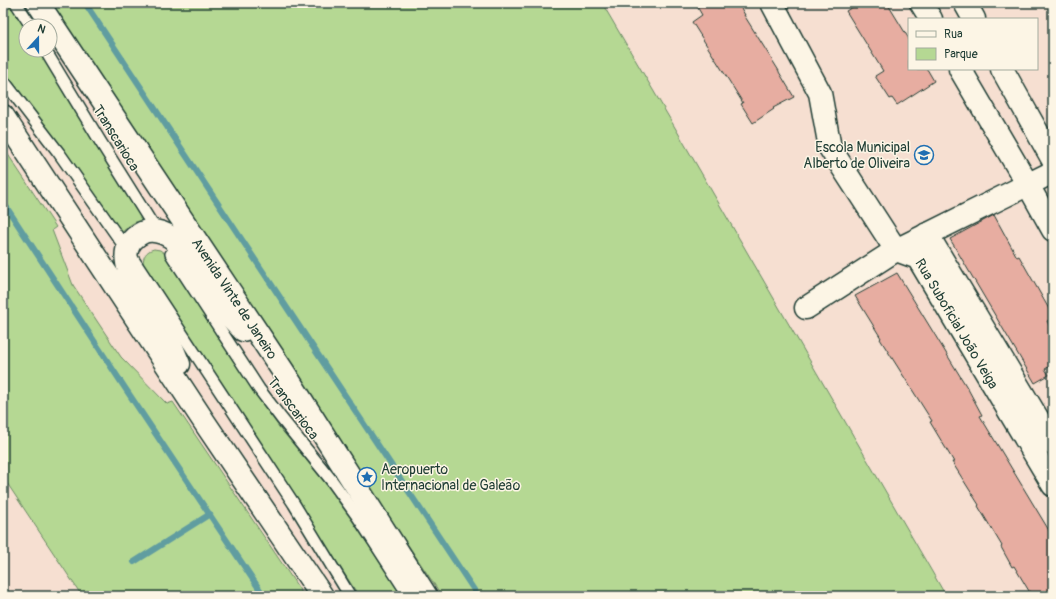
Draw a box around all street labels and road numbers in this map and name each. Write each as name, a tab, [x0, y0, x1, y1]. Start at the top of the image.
street label: Transcarioca	[89, 102, 143, 174]
street label: Avenida Vinte de Janeiro	[188, 235, 281, 363]
street label: Rua Suboficial João Veiga	[912, 255, 1002, 392]
street label: Transcarioca	[264, 373, 322, 443]

